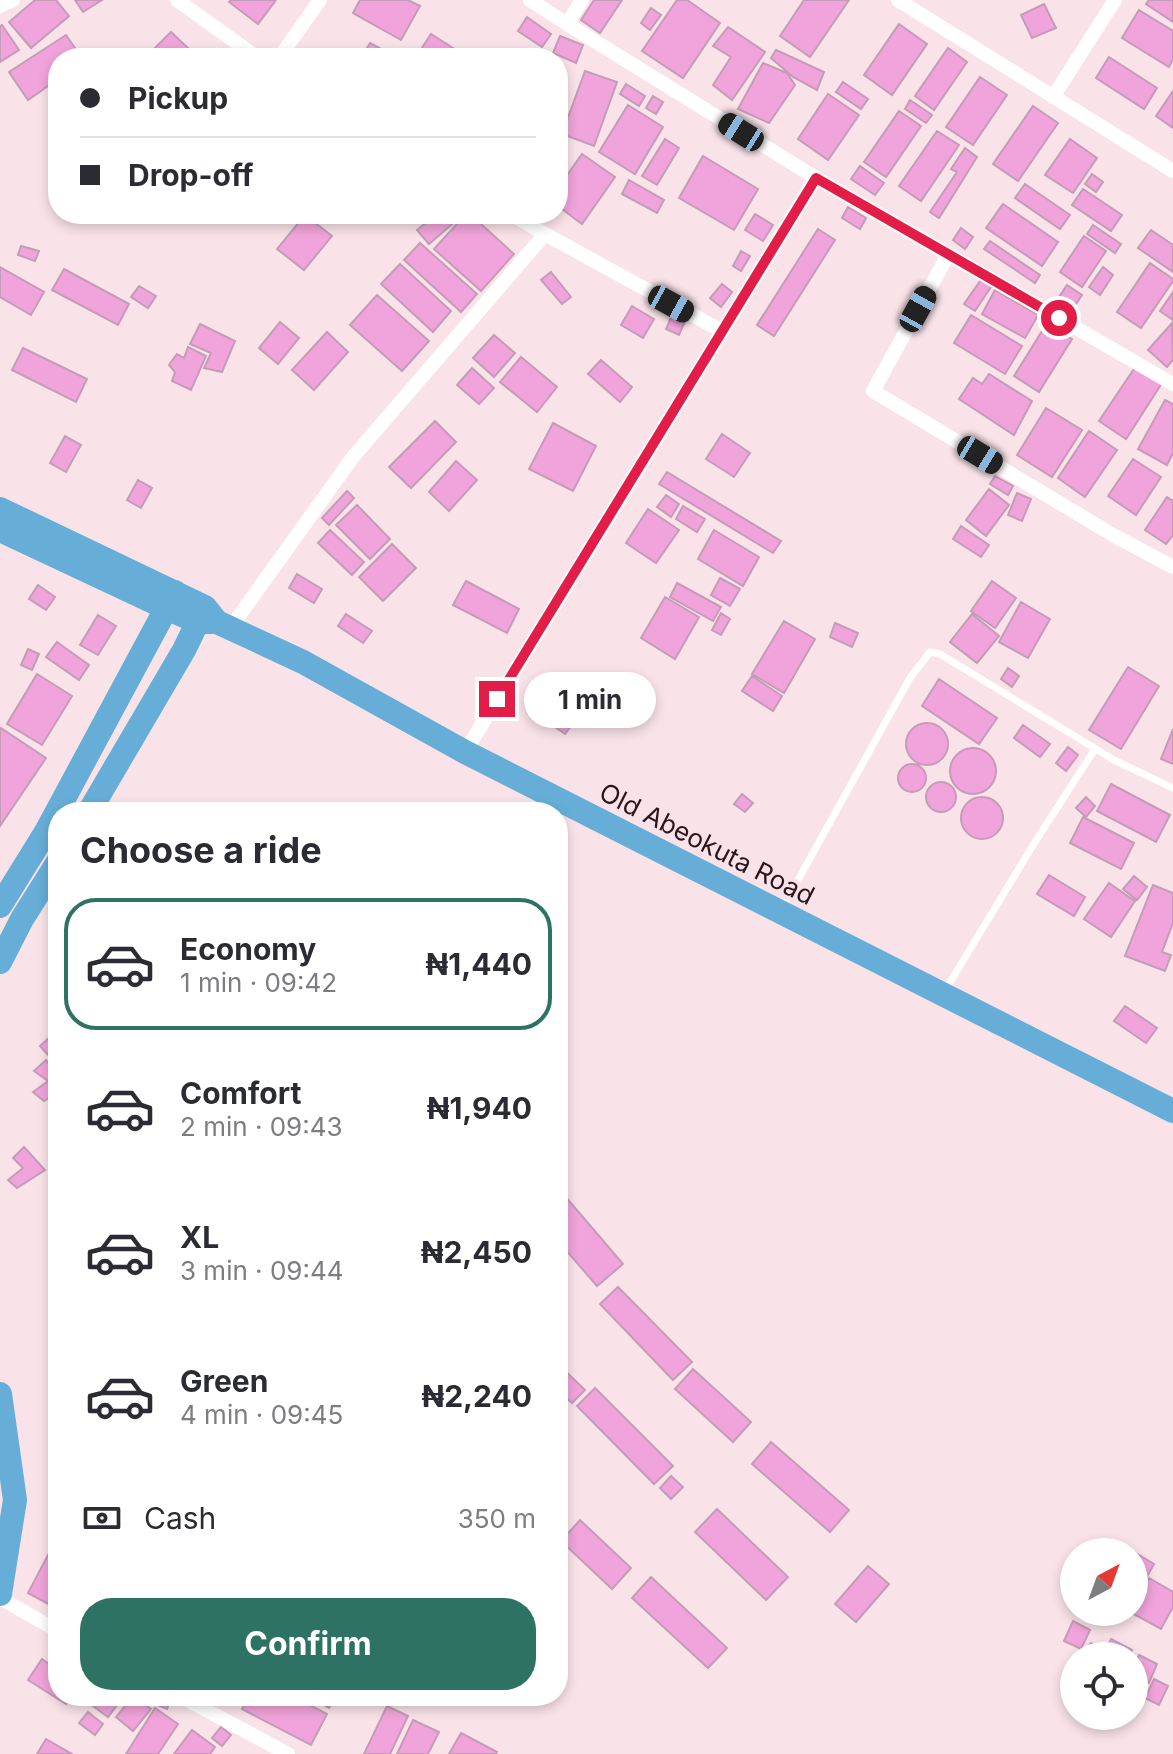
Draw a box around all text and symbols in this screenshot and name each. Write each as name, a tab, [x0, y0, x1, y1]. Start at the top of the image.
text: Pickup	[128, 80, 228, 116]
car	[714, 109, 768, 155]
text: Drop-off	[128, 157, 254, 193]
car	[644, 282, 698, 326]
car	[896, 282, 940, 336]
route start	[1041, 300, 1077, 336]
car	[953, 432, 1007, 478]
callout: 1 min	[525, 671, 657, 727]
route end	[479, 681, 515, 717]
text: 1 min	[558, 684, 622, 715]
street label: Old Abeokuta Road	[595, 776, 820, 911]
text: Choose a ride	[80, 828, 322, 872]
icon: car	[84, 928, 156, 1000]
text: Economy	[180, 931, 316, 967]
text: ₦1,440	[426, 946, 532, 982]
text: 1 min · 09:42	[180, 967, 337, 998]
icon: car	[84, 1072, 156, 1144]
text: Comfort	[180, 1075, 301, 1111]
text: ₦1,940	[427, 1090, 532, 1126]
text: 2 min · 09:43	[180, 1111, 343, 1142]
icon: car	[84, 1216, 156, 1288]
text: XL	[180, 1219, 219, 1255]
text: ₦2,450	[421, 1234, 532, 1270]
text: 3 min · 09:44	[180, 1255, 344, 1286]
icon: car	[84, 1360, 156, 1432]
text: Green	[180, 1363, 268, 1399]
text: ₦2,240	[421, 1378, 532, 1414]
text: 4 min · 09:45	[180, 1399, 343, 1430]
icon: cash	[80, 1496, 124, 1540]
text: Cash	[144, 1500, 216, 1536]
text: 350 m	[458, 1503, 536, 1534]
north arrow	[1060, 1538, 1148, 1626]
map controls	[1060, 1538, 1148, 1730]
button: Confirm	[80, 1598, 536, 1690]
button: locate	[1060, 1642, 1148, 1730]

